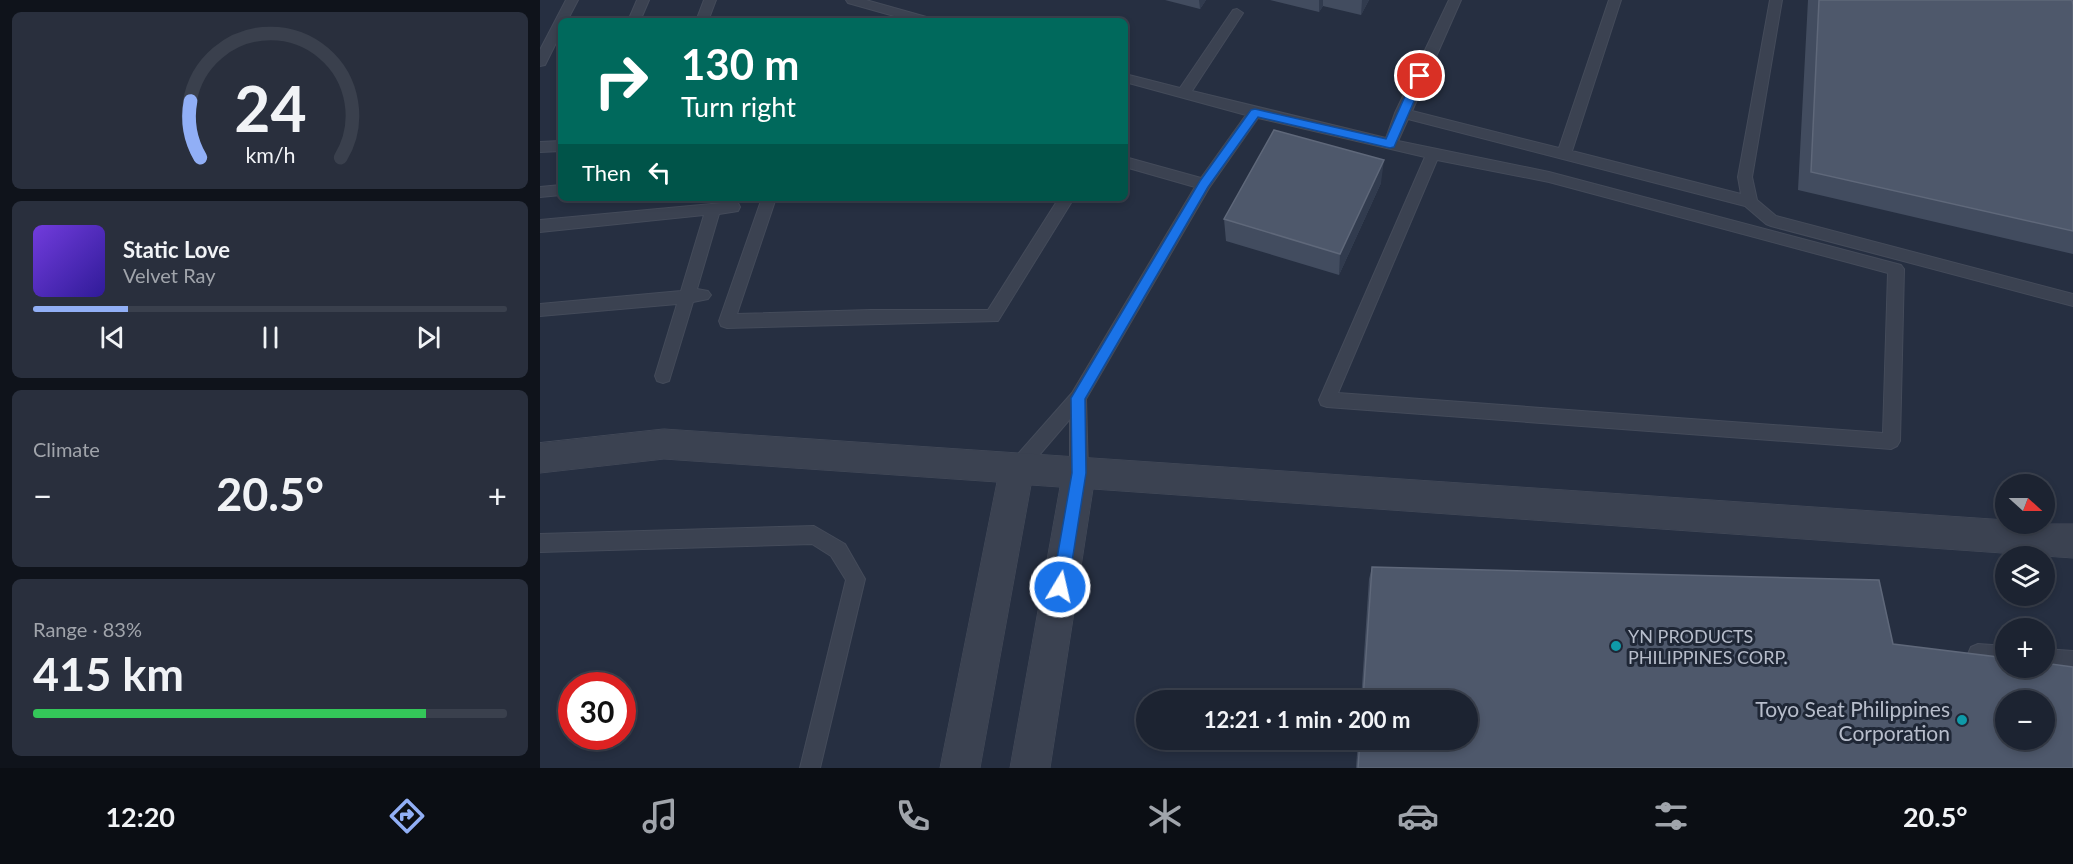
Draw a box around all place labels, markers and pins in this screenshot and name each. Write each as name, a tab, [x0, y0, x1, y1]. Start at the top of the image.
pin	[1394, 50, 1445, 101]
place label: YN PRODUCTS PHILIPPINES CORP.	[1628, 625, 1788, 668]
marker: YN PRODUCTS PHILIPPINES CORP.	[1609, 639, 1623, 653]
place label: Toyo Seat Philippines Corporation	[1755, 696, 1950, 745]
marker: Toyo Seat Philippines Corporation	[1955, 713, 1969, 727]

